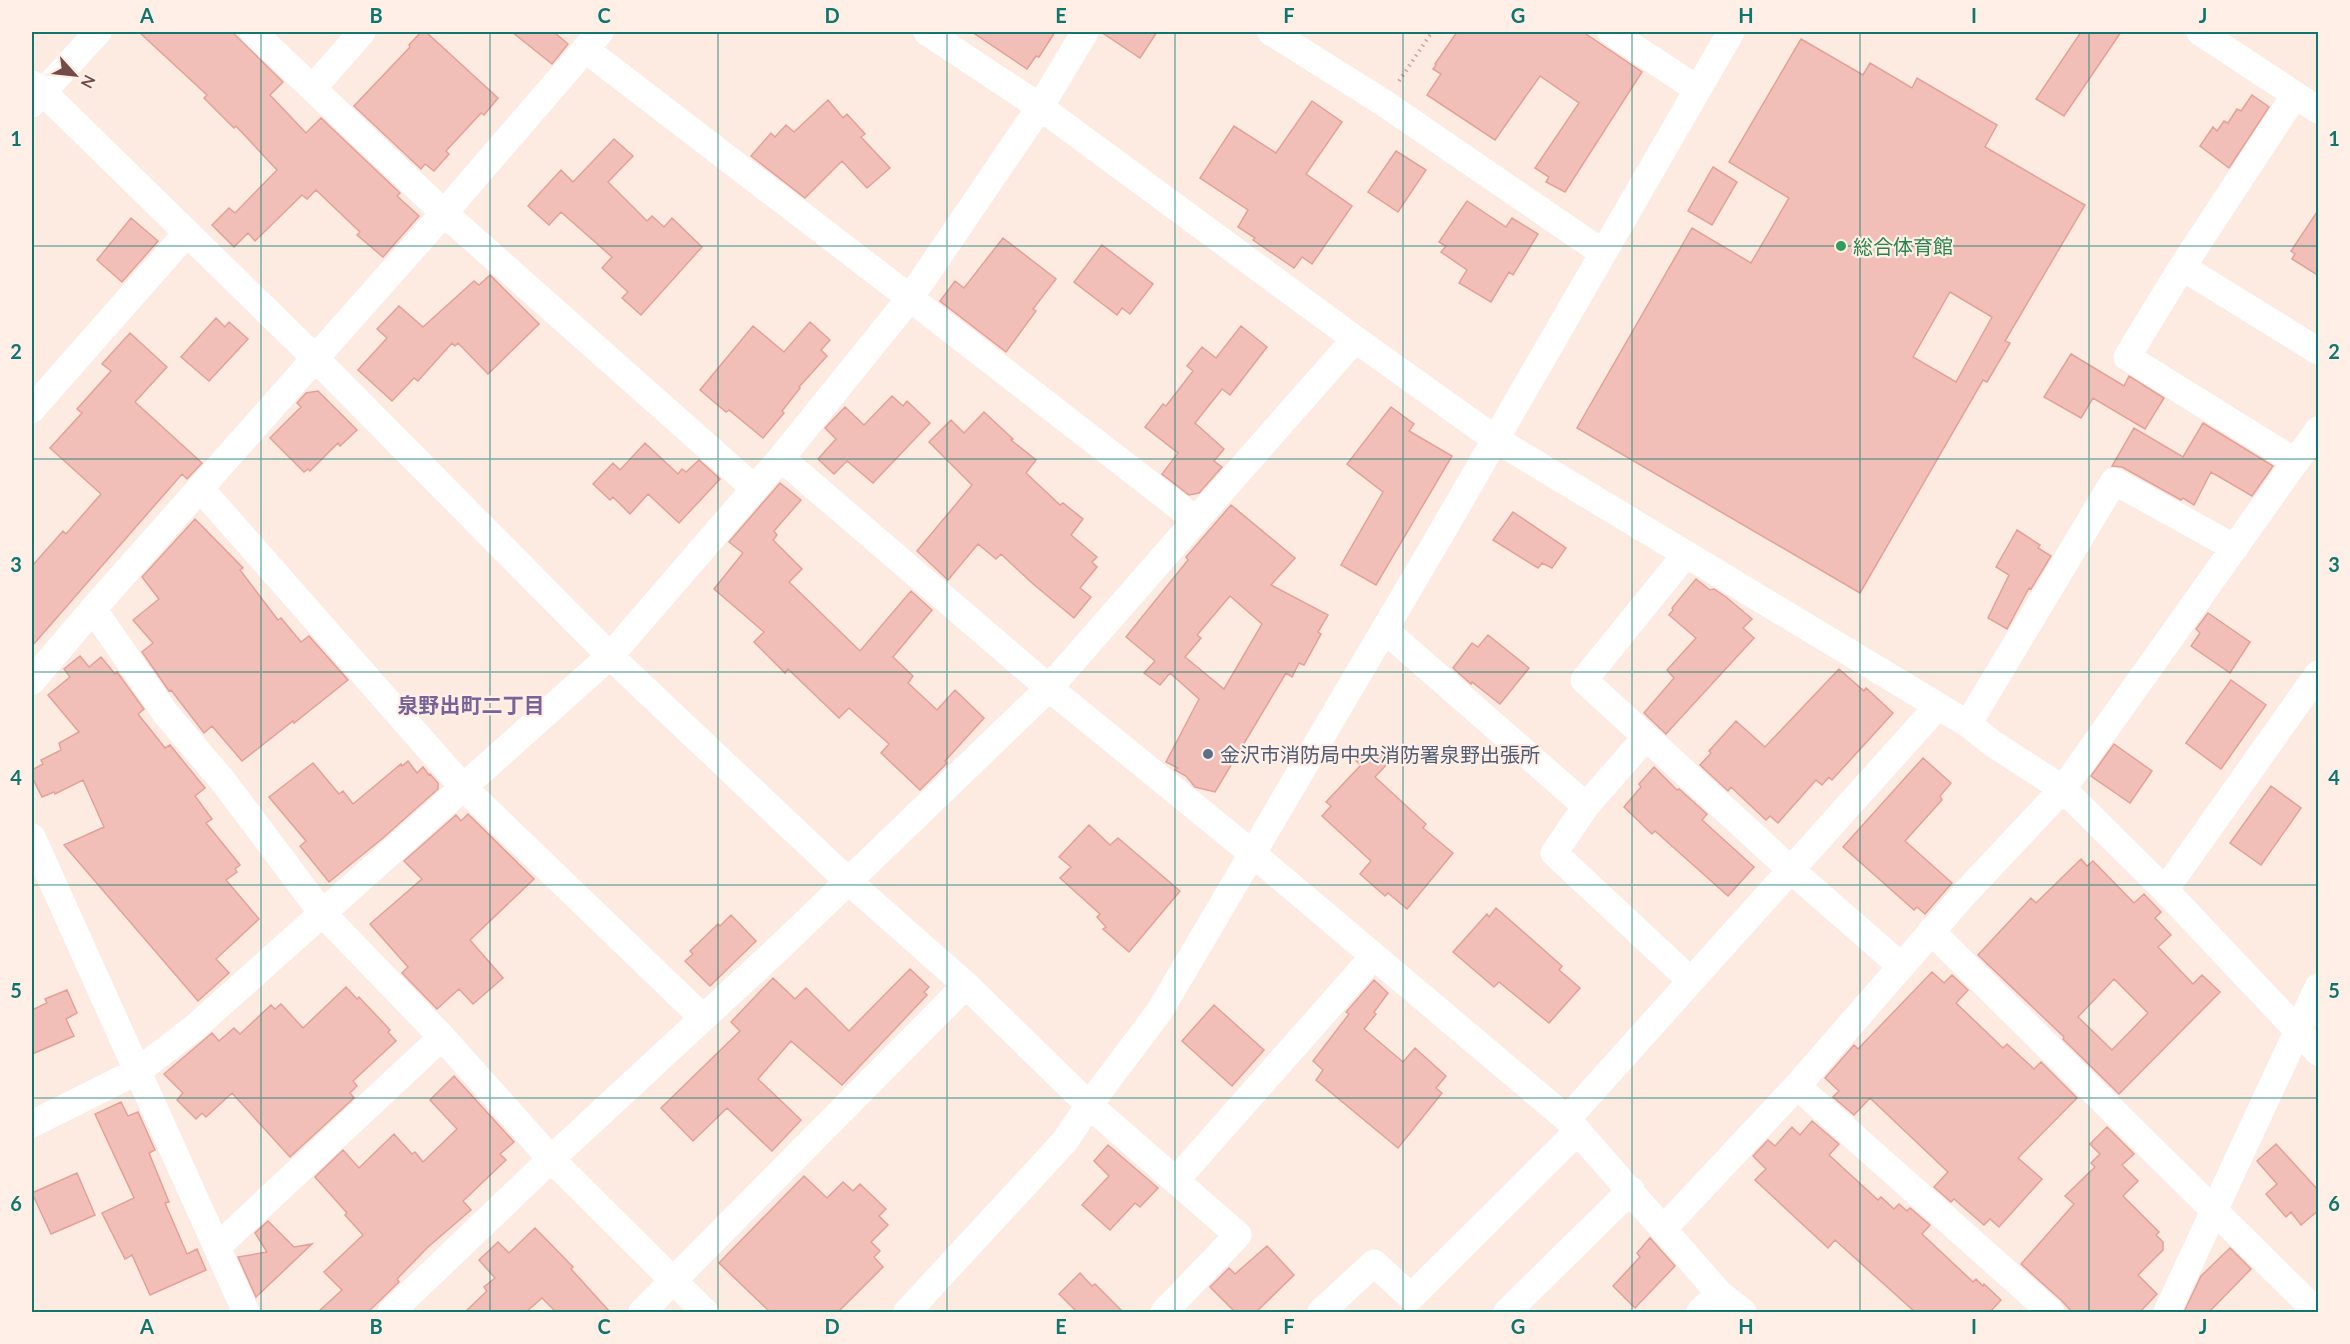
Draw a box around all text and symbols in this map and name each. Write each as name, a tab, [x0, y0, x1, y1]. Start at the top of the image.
text: A	[139, 3, 154, 27]
text: B	[369, 3, 383, 27]
text: C	[597, 3, 611, 27]
text: D	[824, 3, 840, 27]
text: E	[1055, 3, 1067, 27]
text: F	[1283, 3, 1295, 27]
text: G	[1511, 3, 1525, 27]
text: H	[1738, 3, 1754, 27]
text: I	[1971, 3, 1977, 27]
text: J	[2199, 3, 2207, 27]
north arrow	[45, 45, 105, 105]
text: N	[78, 72, 100, 92]
text: 1	[10, 126, 22, 150]
text: 1	[2328, 126, 2340, 150]
place label: 総合体育館	[1853, 234, 1953, 258]
marker: 総合体育館	[1834, 239, 1848, 253]
text: 2	[10, 339, 22, 363]
text: 2	[2328, 339, 2340, 363]
text: 3	[10, 552, 22, 576]
text: 3	[2328, 552, 2340, 576]
district label: 泉野出町二丁目	[398, 692, 545, 717]
place label: 金沢市消防局中央消防署泉野出張所	[1220, 742, 1540, 766]
marker: 金沢市消防局中央消防署泉野出張所	[1201, 747, 1215, 761]
text: 4	[10, 765, 22, 789]
text: 4	[2328, 765, 2340, 789]
text: 5	[10, 978, 22, 1002]
text: 5	[2328, 978, 2340, 1002]
text: 6	[10, 1191, 22, 1215]
text: 6	[2328, 1191, 2340, 1215]
text: A	[139, 1314, 154, 1338]
text: B	[369, 1314, 383, 1338]
text: C	[597, 1314, 611, 1338]
text: D	[824, 1314, 840, 1338]
text: E	[1055, 1314, 1067, 1338]
text: F	[1283, 1314, 1295, 1338]
text: G	[1511, 1314, 1525, 1338]
text: H	[1738, 1314, 1754, 1338]
text: I	[1971, 1314, 1977, 1338]
text: J	[2199, 1314, 2207, 1338]

